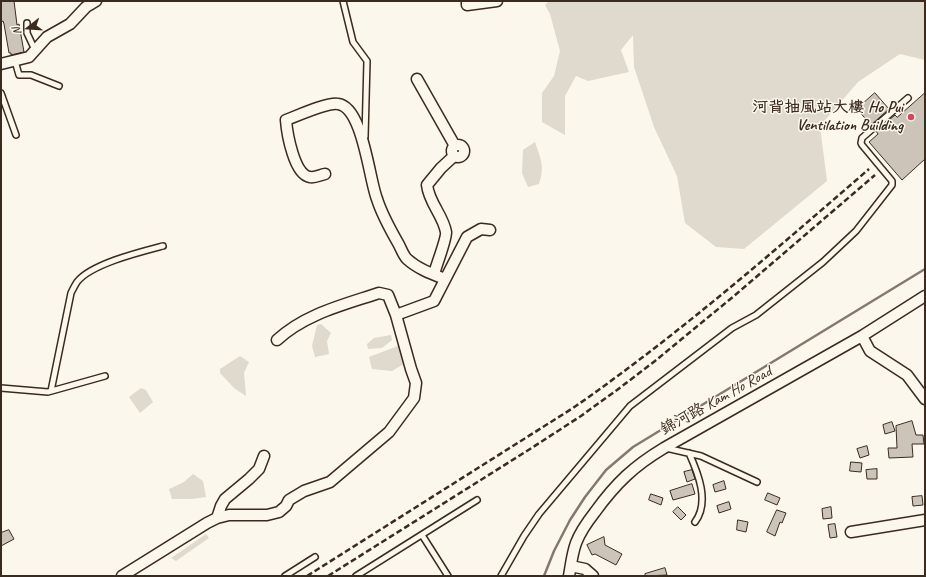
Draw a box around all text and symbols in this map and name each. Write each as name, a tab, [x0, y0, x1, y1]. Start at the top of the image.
north arrow	[8, 8, 48, 48]
text: N	[9, 26, 24, 37]
place label: 河背抽風站大樓 Ho Pui Ventilation Building	[752, 98, 903, 136]
marker: 河背抽風站大樓 Ho Pui Ventilation Building	[906, 112, 916, 122]
street label: 錦河路 Kam Ho Road	[657, 362, 775, 440]

